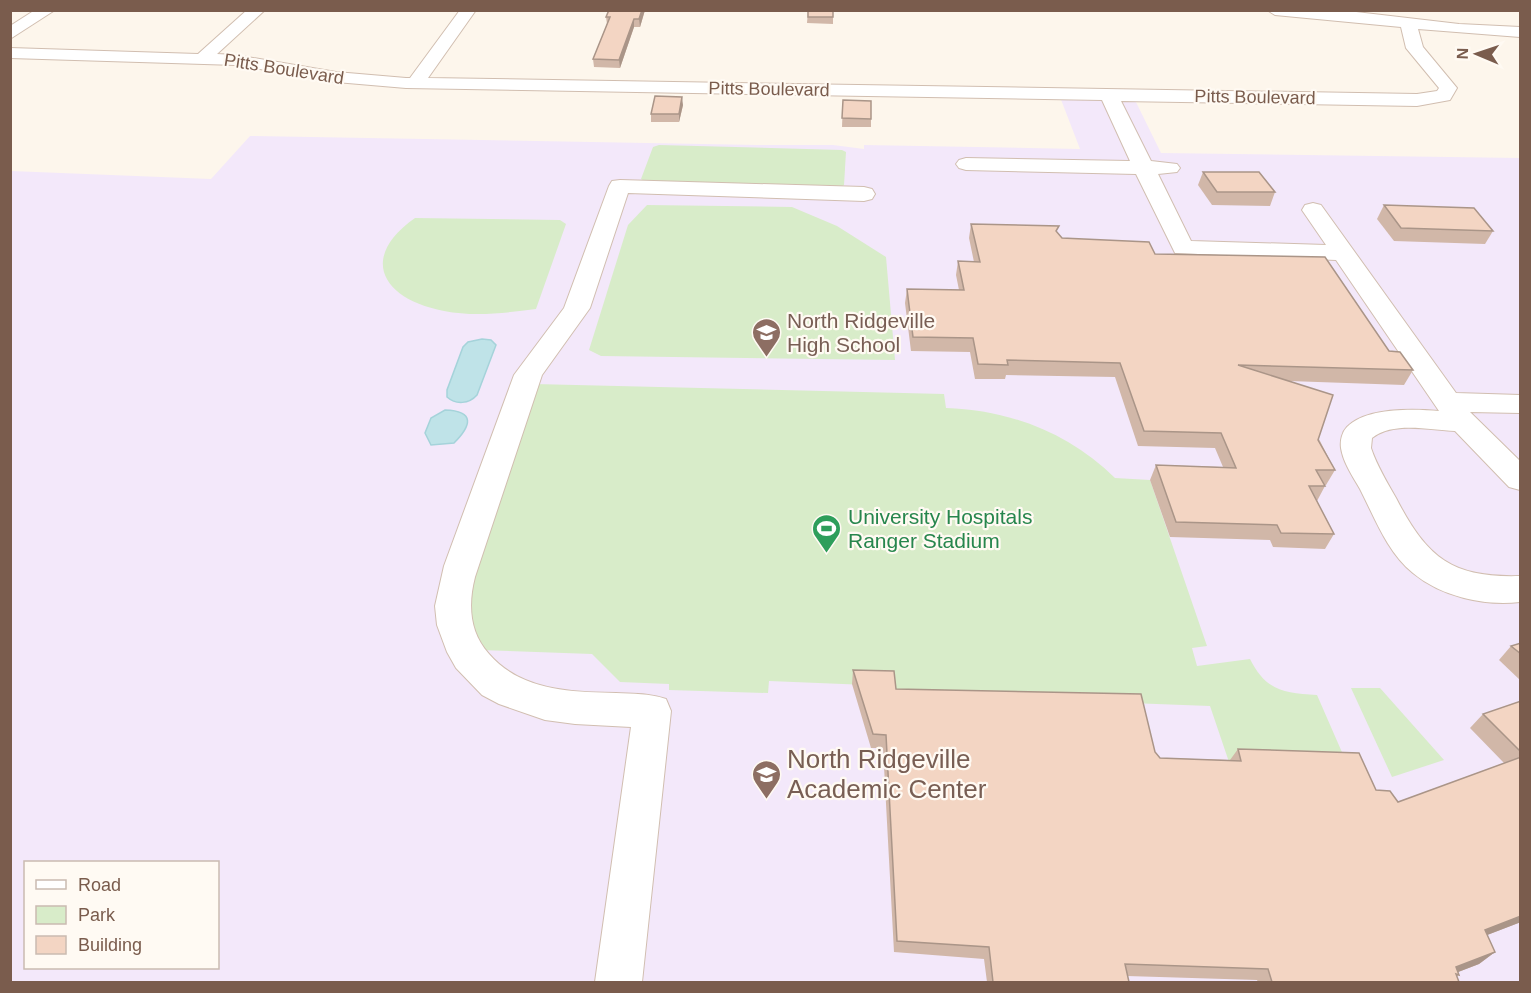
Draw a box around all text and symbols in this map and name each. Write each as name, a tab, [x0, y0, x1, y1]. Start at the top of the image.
north arrow	[1447, 24, 1507, 84]
text: N	[1454, 47, 1471, 60]
street label: Pitts Boulevard	[223, 50, 345, 88]
street label: Pitts Boulevard	[708, 78, 830, 100]
street label: Pitts Boulevard	[1194, 86, 1316, 108]
place label: North Ridgeville High School	[787, 309, 935, 356]
school or university icon: North Ridgeville High School	[750, 316, 782, 358]
place label: University Hospitals Ranger Stadium	[848, 505, 1032, 552]
sports icon: University Hospitals Ranger Stadium	[811, 512, 843, 554]
place label: North Ridgeville Academic Center	[787, 744, 987, 804]
school or university icon: North Ridgeville Academic Center	[750, 758, 782, 800]
legend	[24, 861, 219, 969]
text: Road	[78, 875, 121, 895]
text: Park	[78, 905, 116, 925]
text: Building	[78, 935, 142, 955]

